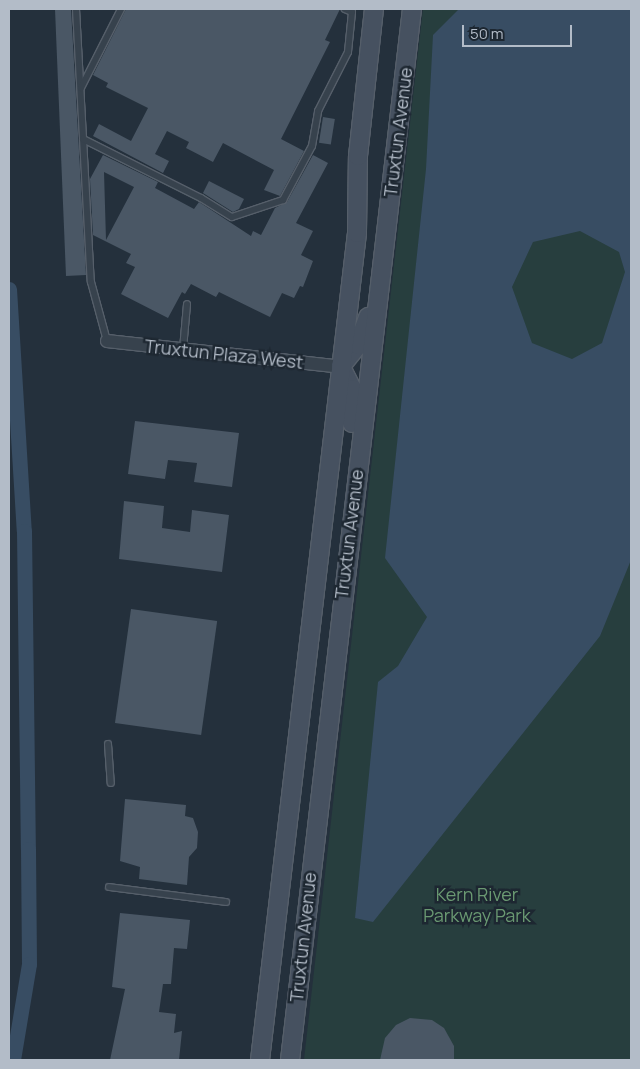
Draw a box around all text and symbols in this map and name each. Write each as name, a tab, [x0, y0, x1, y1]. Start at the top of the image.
scale bar	[465, 15, 575, 47]
text: 50 m	[470, 23, 504, 44]
street label: Truxtun Avenue	[379, 66, 417, 198]
street label: Truxtun Plaza West	[144, 335, 304, 373]
street label: Truxtun Avenue	[330, 468, 368, 600]
street label: Truxtun Avenue	[285, 871, 321, 1003]
park label: Kern River Parkway Park	[423, 884, 531, 926]

